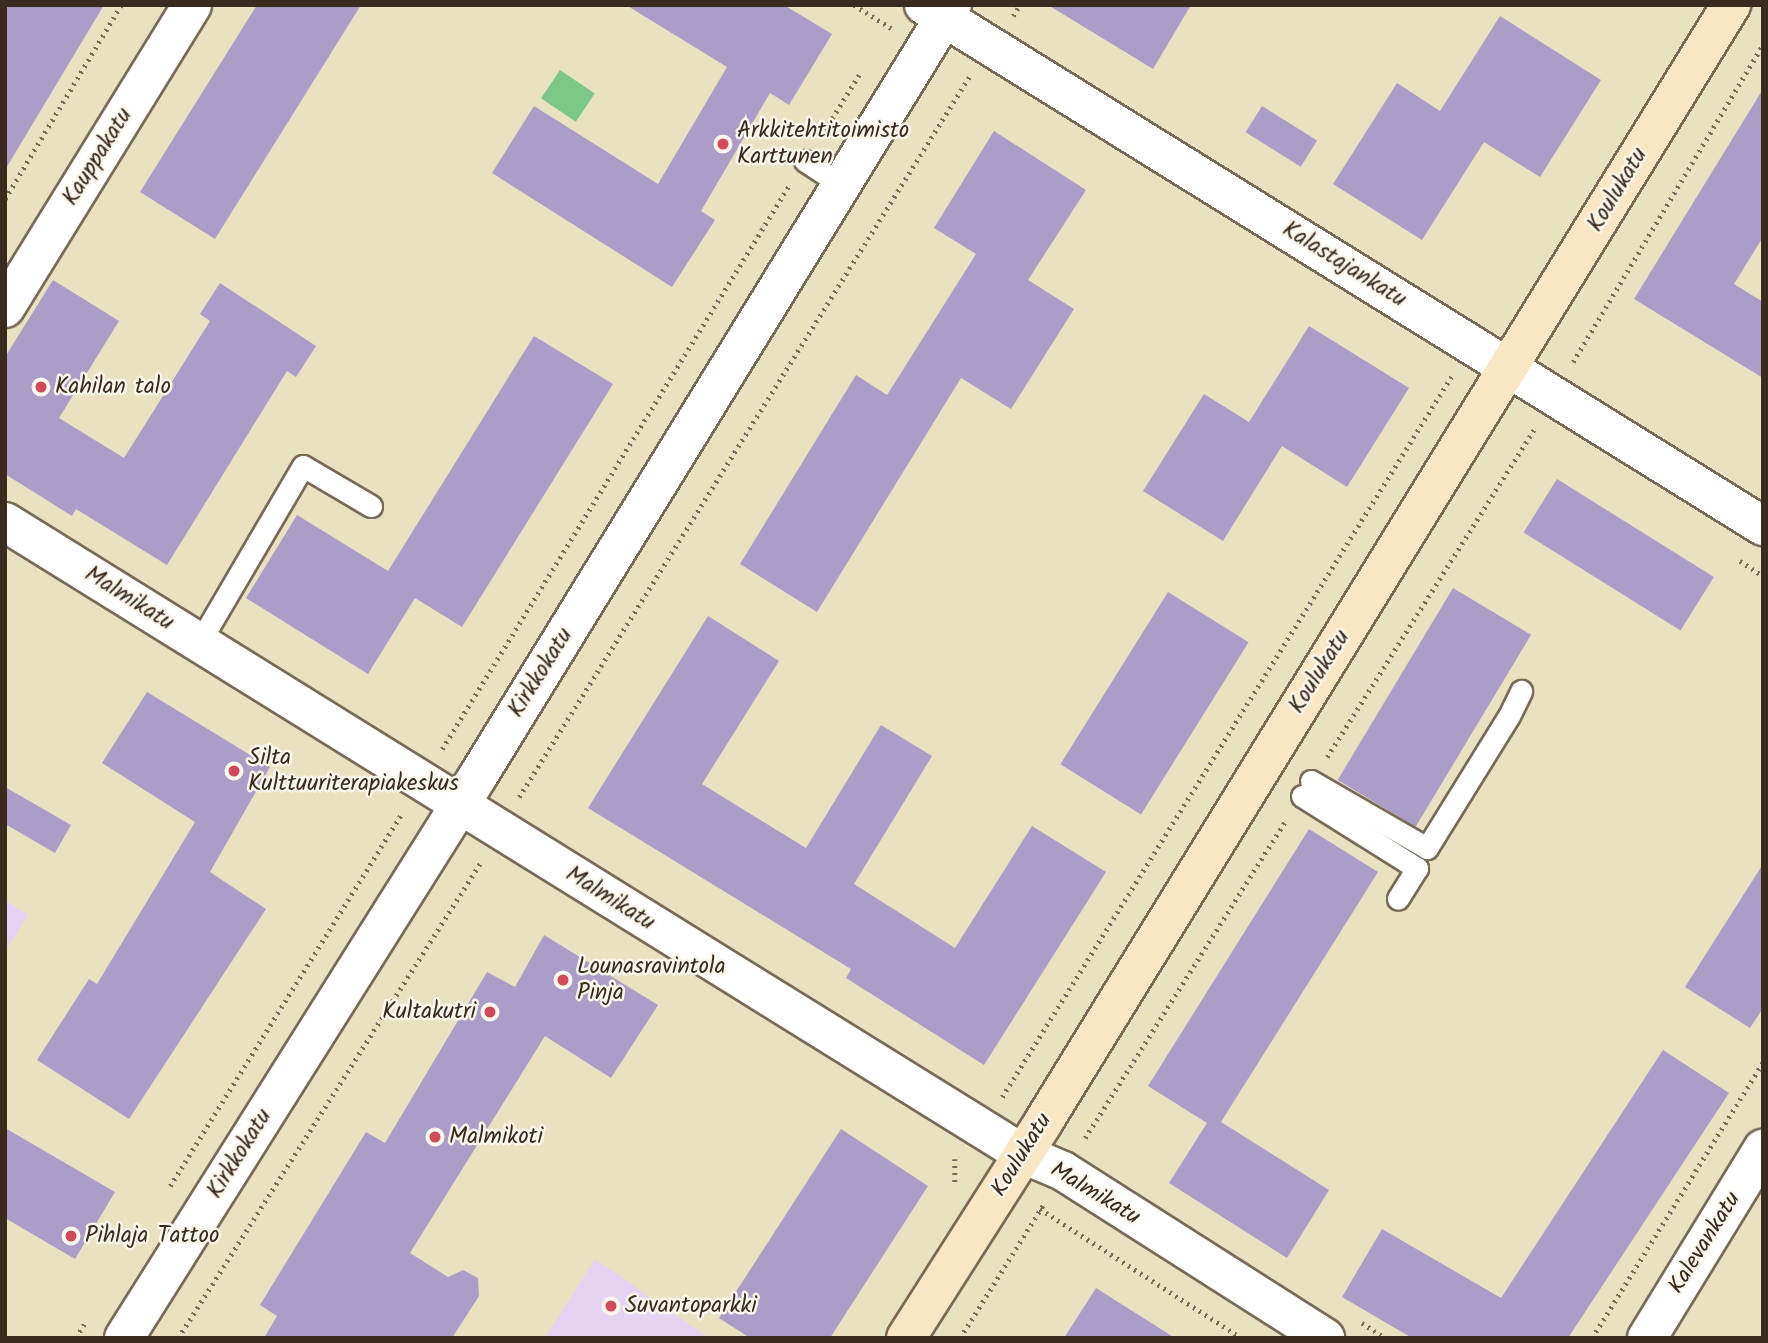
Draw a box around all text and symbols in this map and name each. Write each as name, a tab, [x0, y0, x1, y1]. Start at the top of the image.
street label: Kauppakatu	[57, 103, 139, 211]
place label: Arkkitehtitoimisto Karttunen	[737, 117, 909, 171]
marker: Arkkitehtitoimisto Karttunen	[715, 136, 731, 152]
street label: Koulukatu	[1582, 143, 1654, 237]
street label: Kalastajankatu	[1277, 216, 1411, 314]
place label: Kahilan talo	[55, 373, 171, 401]
marker: Kahilan talo	[33, 379, 49, 395]
street label: Malmikatu	[79, 561, 179, 637]
street label: Kirkkokatu	[503, 623, 579, 723]
street label: Koulukatu	[1284, 625, 1356, 719]
place label: Silta Kulttuuriterapiakeskus	[248, 744, 459, 798]
marker: Silta Kulttuuriterapiakeskus	[226, 763, 242, 779]
street label: Malmikatu	[560, 861, 660, 937]
place label: Lounasravintola Pinja	[577, 953, 725, 1007]
marker: Lounasravintola Pinja	[555, 972, 571, 988]
place label: Kultakutri	[382, 998, 476, 1026]
marker: Kultakutri	[482, 1004, 498, 1020]
street label: Kirkkokatu	[202, 1104, 278, 1204]
street label: Koulukatu	[986, 1108, 1058, 1202]
place label: Malmikoti	[449, 1123, 543, 1151]
marker: Malmikoti	[427, 1129, 443, 1145]
street label: Malmikatu	[1045, 1156, 1145, 1232]
street label: Kalevankatu	[1663, 1187, 1747, 1299]
place label: Pihlaja Tattoo	[85, 1222, 219, 1250]
marker: Pihlaja Tattoo	[63, 1228, 79, 1244]
place label: Suvantoparkki	[625, 1292, 757, 1320]
marker: Suvantoparkki	[603, 1298, 619, 1314]

